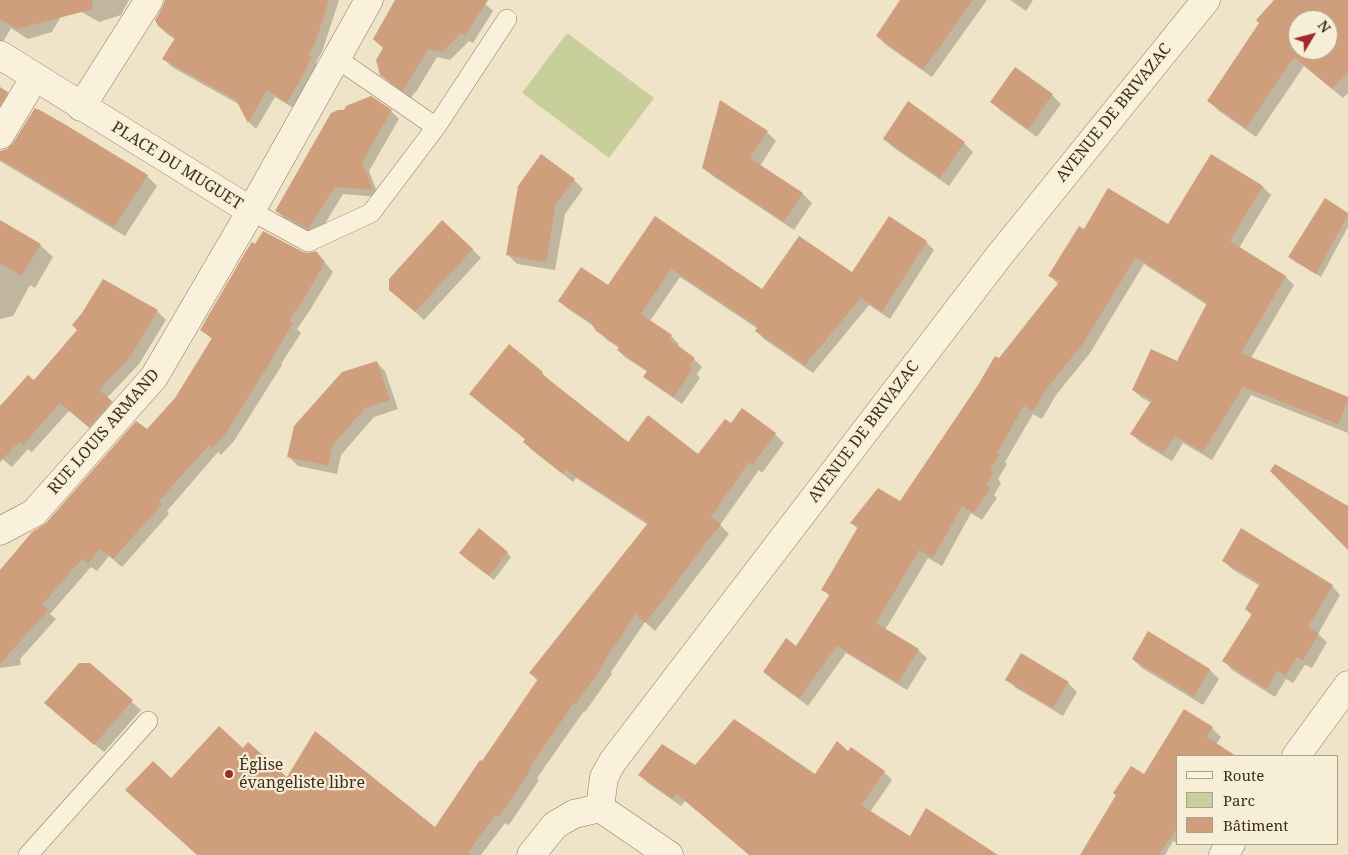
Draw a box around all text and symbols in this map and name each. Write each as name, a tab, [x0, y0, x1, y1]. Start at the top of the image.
north arrow	[1288, 10, 1338, 60]
text: N	[1314, 16, 1335, 36]
street label: AVENUE DE BRIVAZAC	[1052, 40, 1176, 186]
street label: PLACE DU MUGUET	[108, 118, 246, 214]
street label: AVENUE DE BRIVAZAC	[805, 357, 923, 507]
street label: RUE LOUIS ARMAND	[44, 365, 164, 499]
place label: Église évangeliste libre	[239, 755, 365, 793]
legend	[1176, 755, 1338, 845]
text: Route	[1223, 765, 1264, 785]
marker: Église évangeliste libre	[223, 768, 235, 780]
text: Parc	[1223, 790, 1255, 810]
text: Bâtiment	[1223, 815, 1289, 835]

